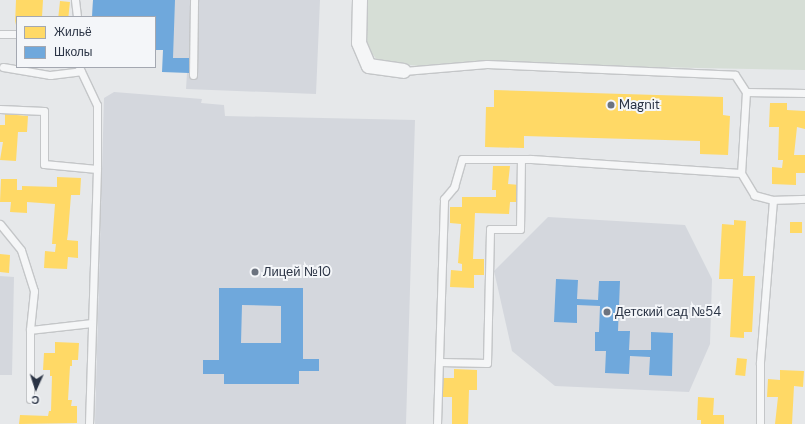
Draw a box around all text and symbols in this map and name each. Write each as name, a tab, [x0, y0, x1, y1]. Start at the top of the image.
legend	[16, 16, 156, 68]
text: Жильё	[54, 24, 92, 40]
text: Школы	[54, 44, 92, 60]
place label: Magnit	[619, 97, 660, 113]
marker: Magnit	[606, 100, 616, 110]
place label: Лицей №10	[263, 264, 331, 280]
marker: Лицей №10	[250, 267, 260, 277]
place label: Детский сад №54	[615, 304, 721, 320]
marker: Детский сад №54	[602, 307, 612, 317]
north arrow	[16, 368, 56, 408]
text: С	[31, 393, 40, 407]

